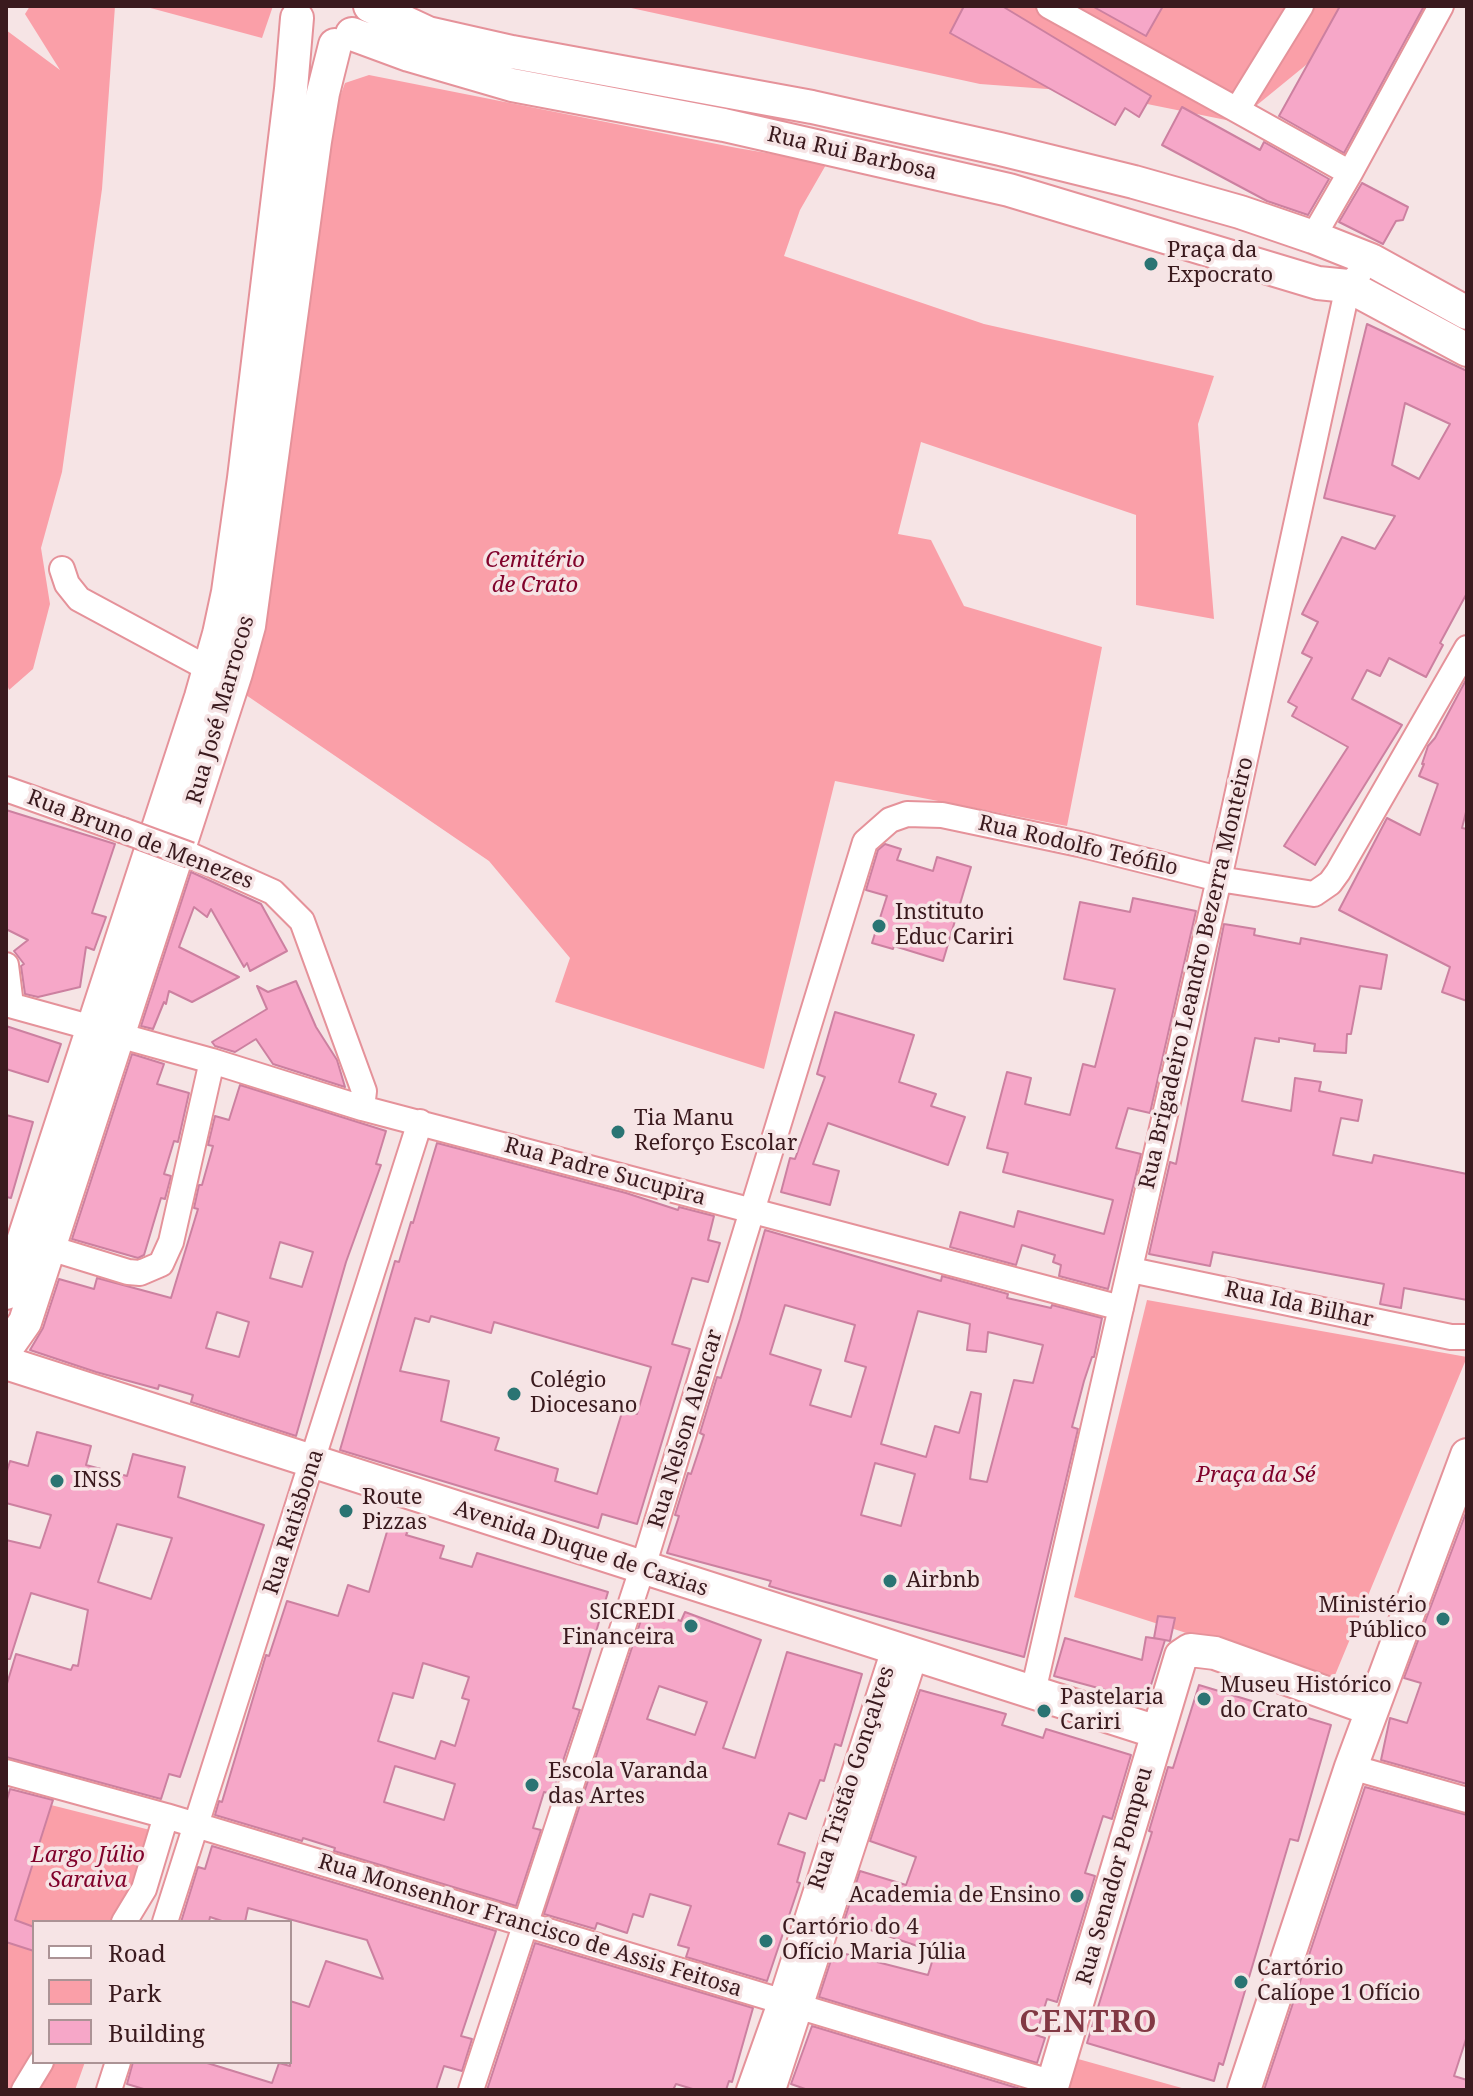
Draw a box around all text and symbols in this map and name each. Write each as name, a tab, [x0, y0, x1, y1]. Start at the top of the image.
street label: Rua Rui Barbosa	[765, 122, 939, 186]
place label: Praça da Expocrato	[1167, 238, 1273, 290]
marker: Praça da Expocrato	[1142, 255, 1160, 273]
park label: Cemitério de Crato	[485, 548, 585, 600]
street label: Rua José Marrocos	[182, 613, 260, 807]
street label: Rua Brigadeiro Leandro Bezerra Monteiro	[1134, 754, 1260, 1192]
street label: Rua Bruno de Menezes	[23, 785, 257, 895]
street label: Rua Rodolfo Teófilo	[976, 810, 1180, 882]
place label: Instituto Educ Cariri	[895, 900, 1013, 952]
marker: Instituto Educ Cariri	[870, 917, 888, 935]
place label: Tia Manu Reforço Escolar	[634, 1106, 797, 1158]
marker: Tia Manu Reforço Escolar	[609, 1123, 627, 1141]
street label: Rua Padre Sucupira	[502, 1132, 708, 1212]
street label: Rua Ida Bilhar	[1222, 1276, 1376, 1334]
street label: Rua Nelson Alencar	[643, 1327, 729, 1531]
place label: Colégio Diocesano	[530, 1368, 638, 1420]
marker: Colégio Diocesano	[505, 1385, 523, 1403]
street label: Rua Ratisbona	[258, 1446, 330, 1598]
park label: Praça da Sé	[1196, 1463, 1316, 1489]
place label: INSS	[73, 1468, 122, 1494]
marker: INSS	[48, 1472, 66, 1490]
place label: Route Pizzas	[362, 1485, 427, 1536]
street label: Avenida Duque de Caxias	[451, 1495, 711, 1603]
marker: Route Pizzas	[337, 1502, 355, 1520]
place label: Airbnb	[906, 1568, 980, 1594]
marker: Airbnb	[881, 1572, 899, 1590]
place label: Ministério Público	[1319, 1593, 1427, 1644]
place label: SICREDI Financeira	[562, 1600, 675, 1652]
marker: Ministério Público	[1434, 1610, 1452, 1628]
marker: SICREDI Financeira	[682, 1617, 700, 1635]
street label: Rua Tristão Gonçalves	[803, 1663, 901, 1893]
place label: Museu Histórico do Crato	[1220, 1673, 1392, 1724]
place label: Pastelaria Cariri	[1060, 1685, 1164, 1736]
marker: Museu Histórico do Crato	[1195, 1690, 1213, 1708]
marker: Pastelaria Cariri	[1035, 1702, 1053, 1720]
place label: Escola Varanda das Artes	[548, 1759, 708, 1810]
street label: Rua Senador Pompeu	[1071, 1764, 1159, 1988]
marker: Escola Varanda das Artes	[523, 1776, 541, 1794]
park label: Largo Júlio Saraiva	[31, 1843, 145, 1894]
street label: Rua Monsenhor Francisco de Assis Feitosa	[315, 1849, 745, 2003]
place label: Academia de Ensino	[849, 1883, 1061, 1909]
marker: Academia de Ensino	[1068, 1887, 1086, 1905]
place label: Cartório do 4 Ofício Maria Júlia	[782, 1915, 966, 1966]
legend	[32, 1920, 292, 2064]
marker: Cartório do 4 Ofício Maria Júlia	[757, 1932, 775, 1950]
text: Road	[108, 1936, 166, 1969]
place label: Cartório Calíope 1 Ofício	[1257, 1956, 1421, 2008]
marker: Cartório Calíope 1 Ofício	[1232, 1973, 1250, 1991]
text: Park	[108, 1976, 161, 2009]
district label: CENTRO	[1019, 2005, 1159, 2041]
text: Building	[108, 2016, 205, 2049]

